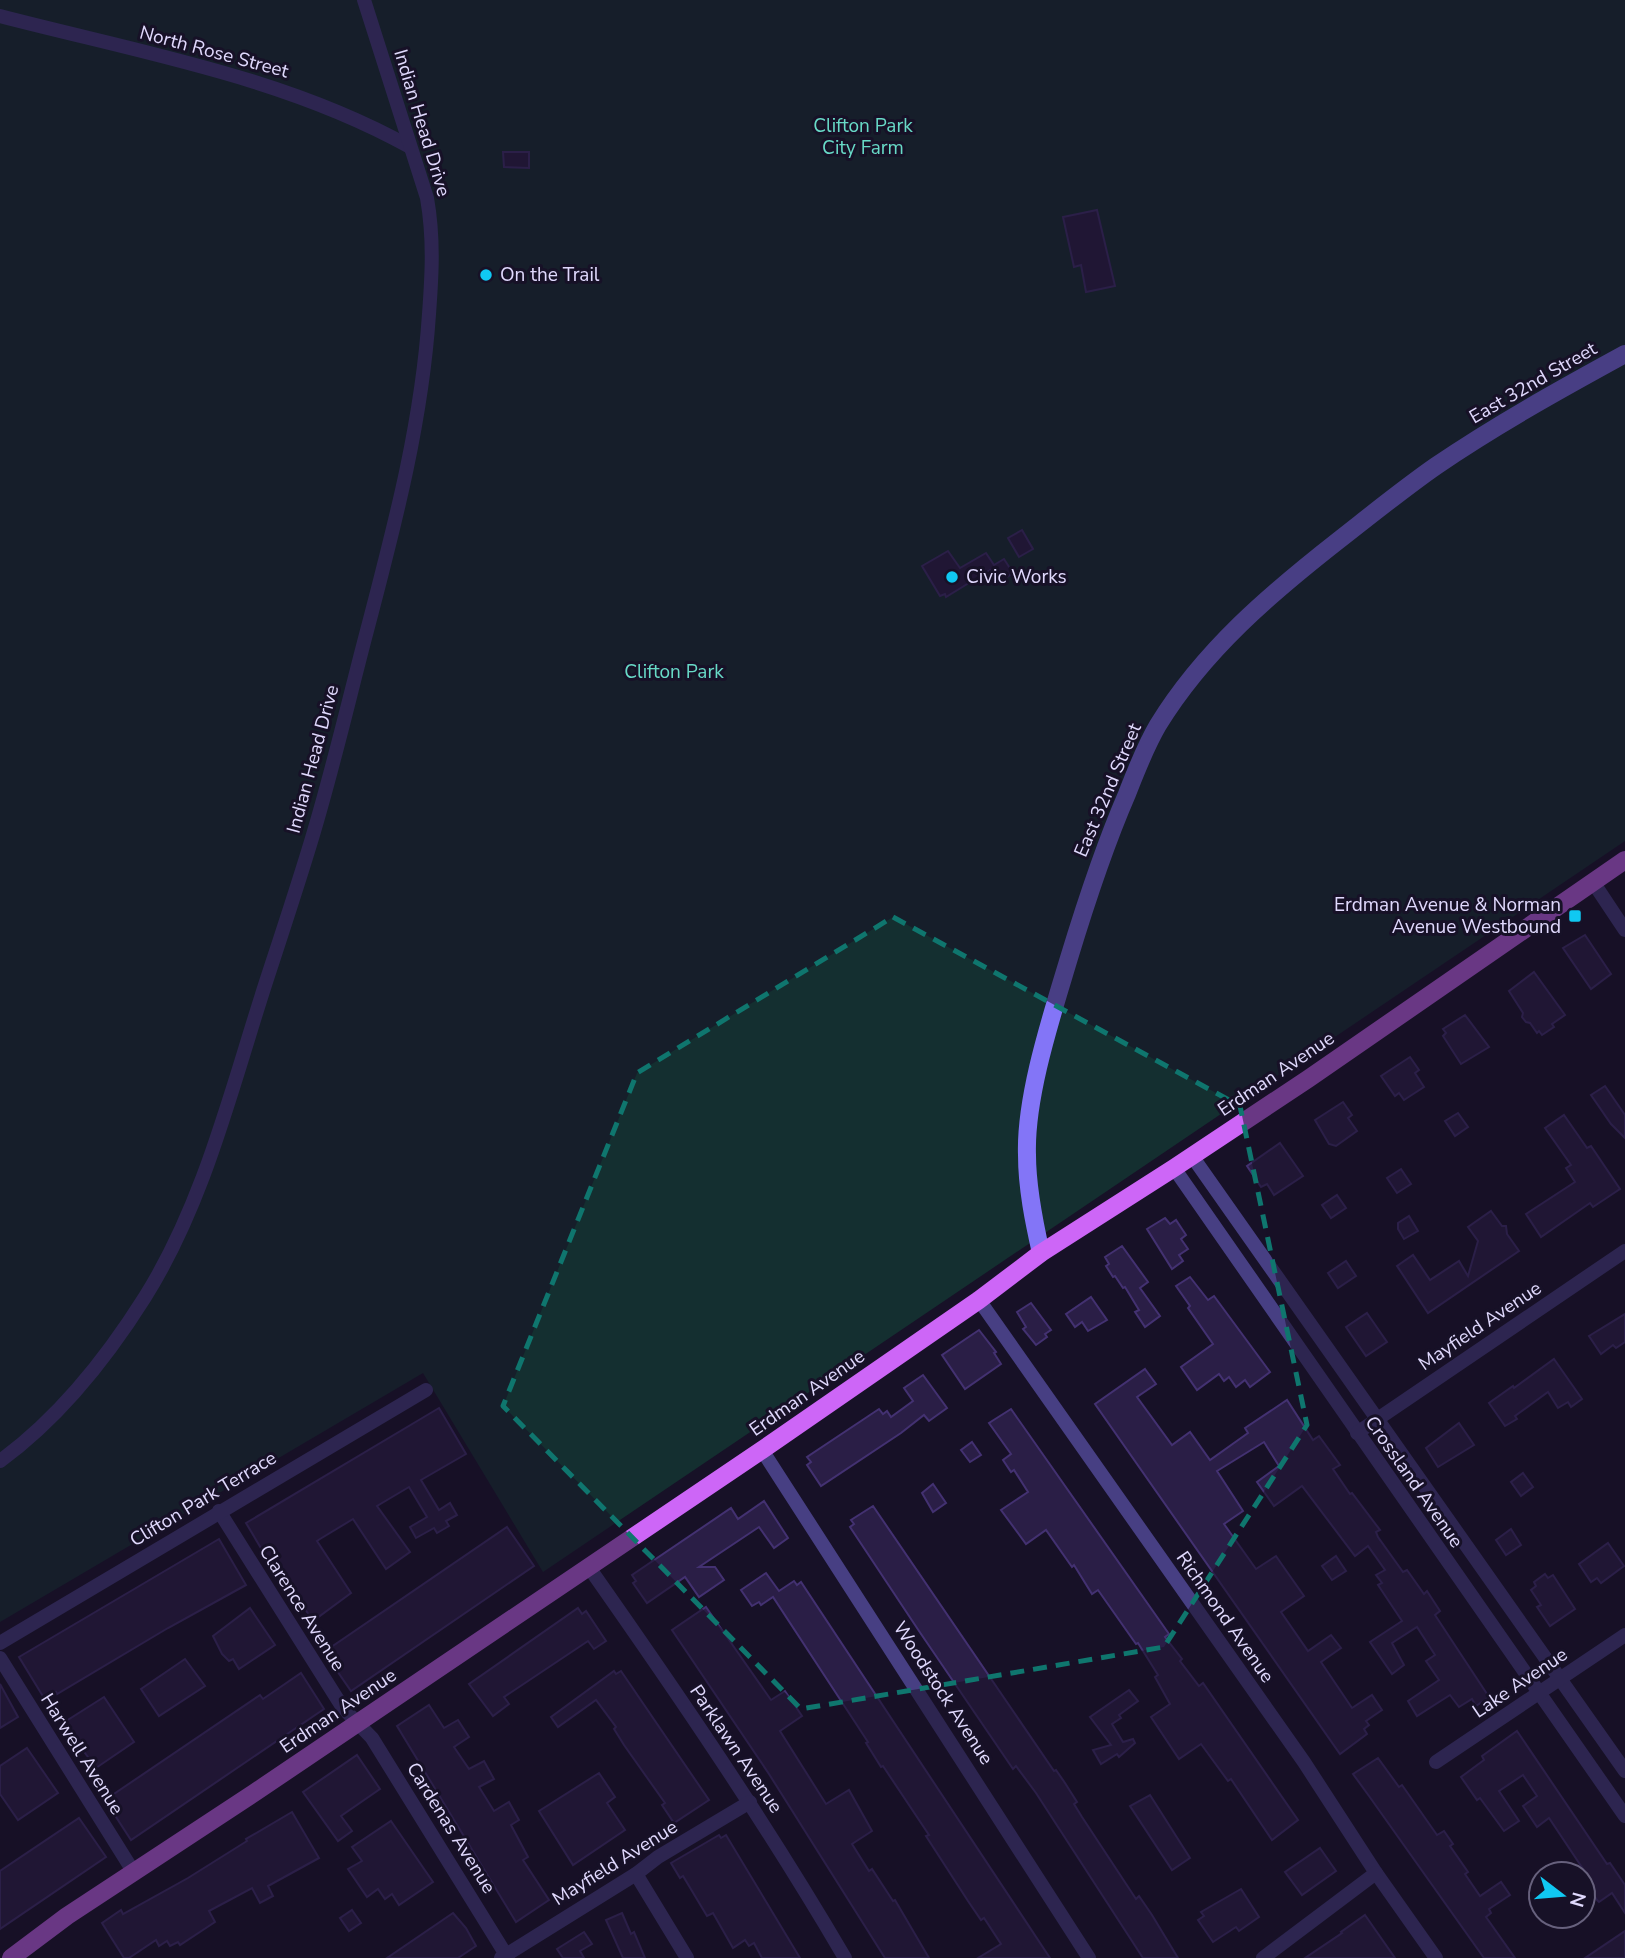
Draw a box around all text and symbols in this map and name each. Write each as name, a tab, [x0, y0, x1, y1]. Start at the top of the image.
street label: North Rose Street	[137, 20, 292, 84]
street label: Indian Head Drive	[387, 46, 457, 200]
park label: Clifton Park City Farm	[813, 113, 913, 161]
place label: On the Trail	[500, 262, 600, 288]
marker: On the Trail	[478, 267, 494, 283]
street label: East 32nd Street	[1465, 336, 1602, 430]
place label: Civic Works	[966, 564, 1067, 590]
marker: Civic Works	[944, 569, 960, 585]
park label: Clifton Park	[624, 659, 724, 685]
street label: Indian Head Drive	[281, 682, 345, 836]
street label: East 32nd Street	[1068, 719, 1148, 861]
place label: Erdman Avenue & Norman Avenue Westbound	[1334, 892, 1561, 940]
marker: Erdman Avenue & Norman Avenue Westbound	[1567, 908, 1583, 924]
street label: Erdman Avenue	[1213, 1025, 1339, 1123]
street label: Mayfield Avenue	[1413, 1275, 1547, 1377]
street label: Erdman Avenue	[744, 1343, 870, 1443]
street label: Crossland Avenue	[1359, 1411, 1469, 1553]
street label: Clifton Park Terrace	[125, 1445, 281, 1553]
street label: Clarence Avenue	[253, 1540, 351, 1676]
street label: Richmond Avenue	[1170, 1546, 1280, 1688]
street label: Woodstock Avenue	[887, 1616, 999, 1770]
street label: Lake Avenue	[1467, 1642, 1573, 1724]
street label: Erdman Avenue	[275, 1662, 401, 1760]
street label: Parklawn Avenue	[683, 1680, 789, 1818]
street label: Harwell Avenue	[34, 1688, 130, 1820]
street label: Cardenas Avenue	[400, 1758, 502, 1898]
street label: Mayfield Avenue	[547, 1814, 683, 1912]
north arrow	[1527, 1860, 1597, 1930]
text: N	[1563, 1889, 1592, 1910]

